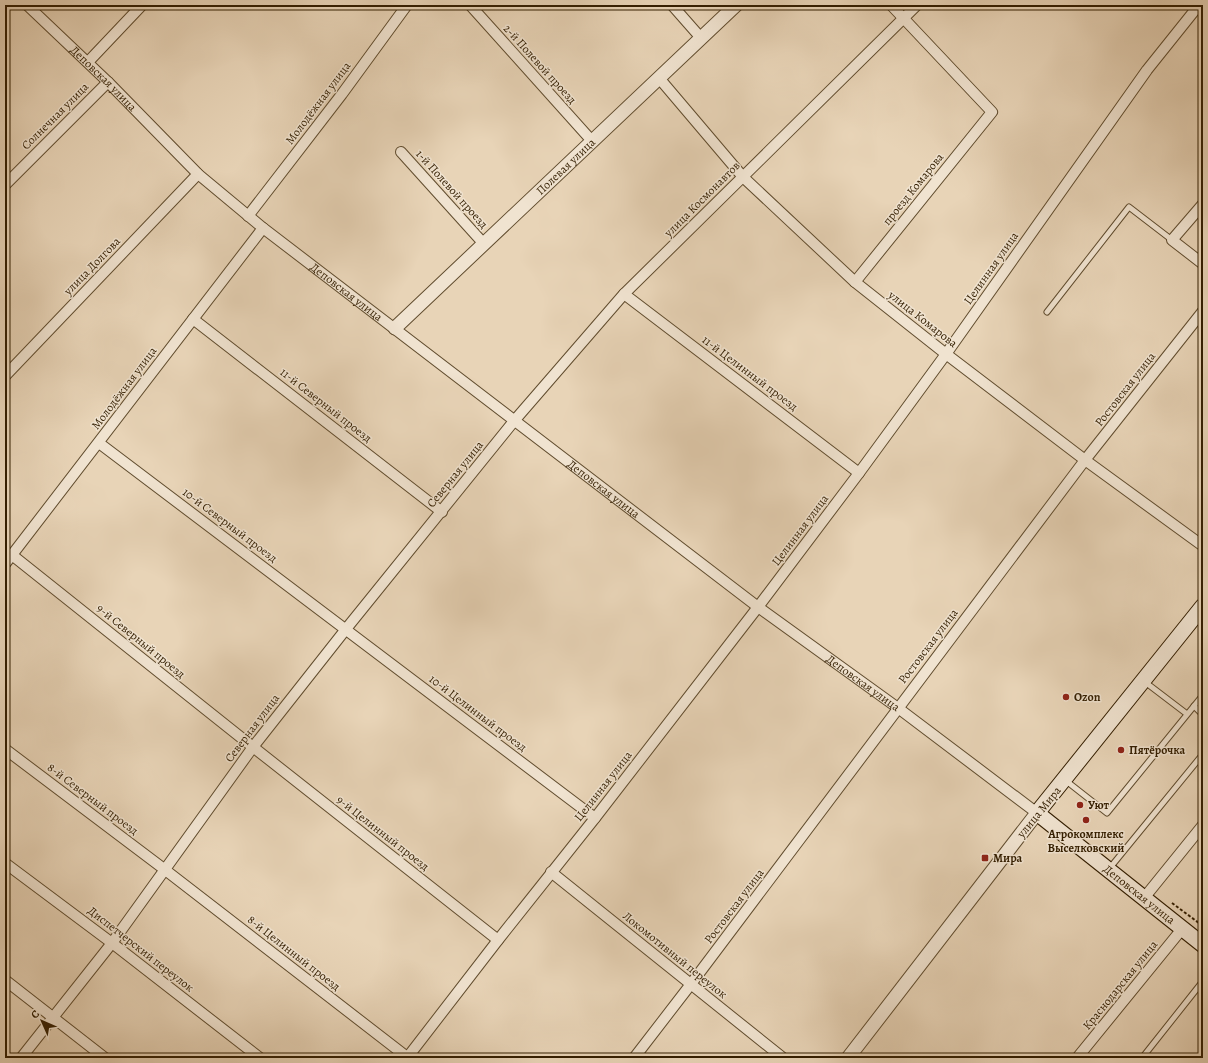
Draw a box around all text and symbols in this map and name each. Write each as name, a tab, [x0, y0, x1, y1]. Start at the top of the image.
street label: 2-й Полевой проезд	[500, 21, 580, 107]
street label: Деповская улица	[67, 42, 141, 115]
street label: Молодёжная улица	[282, 58, 355, 148]
street label: Солнечная улица	[18, 79, 92, 153]
street label: Полевая улица	[533, 134, 599, 198]
street label: 1-й Полевой проезд	[412, 146, 492, 232]
street label: проезд Комарова	[879, 149, 947, 228]
street label: улица Космонавтов	[660, 157, 744, 241]
street label: Целинная улица	[960, 228, 1022, 308]
street label: улица Долгова	[59, 233, 124, 299]
street label: Деповская улица	[307, 259, 386, 325]
street label: улица Комарова	[884, 286, 961, 351]
street label: 11-й Целинный проезд	[699, 332, 801, 414]
street label: Молодёжная улица	[88, 343, 161, 433]
street label: Ростовская улица	[1091, 348, 1159, 429]
street label: 11-й Северный проезд	[277, 364, 375, 446]
street label: Северная улица	[423, 437, 487, 511]
street label: Деповская улица	[564, 456, 644, 522]
street label: 10-й Северный проезд	[179, 484, 281, 566]
street label: Целинная улица	[768, 491, 832, 569]
street label: 9-й Северный проезд	[93, 600, 189, 682]
street label: Ростовская улица	[895, 605, 962, 687]
street label: Деповская улица	[823, 651, 904, 715]
street label: 10-й Целинный проезд	[426, 671, 530, 755]
place label: Ozon	[1074, 689, 1101, 705]
street label: Северная улица	[221, 690, 283, 765]
marker: Ozon	[1061, 692, 1071, 702]
place label: Пятёрочка	[1129, 742, 1186, 758]
marker: Пятёрочка	[1116, 745, 1126, 755]
street label: Целинная улица	[570, 747, 636, 825]
street label: 8-й Северный проезд	[44, 759, 142, 839]
street label: улица Мира	[1013, 783, 1065, 842]
street label: 9-й Целинный проезд	[333, 792, 433, 874]
place label: Уют	[1088, 797, 1110, 813]
marker: Уют	[1075, 800, 1085, 810]
marker: Агрокомплекс Выселковский	[1081, 815, 1091, 825]
place label: Агрокомплекс Выселковский	[1047, 826, 1124, 856]
place label: Мира	[993, 850, 1023, 866]
marker: Мира	[980, 853, 990, 863]
street label: Деповская улица	[1100, 861, 1179, 928]
street label: Ростовская улица	[701, 865, 768, 947]
street label: Диспетчерский переулок	[85, 902, 197, 996]
street label: Локомотивный переулок	[619, 908, 731, 1002]
street label: 8-й Целинный проезд	[244, 912, 344, 994]
street label: Краснодарская улица	[1079, 937, 1161, 1033]
north arrow	[22, 1001, 62, 1041]
text: С	[28, 1006, 43, 1022]

